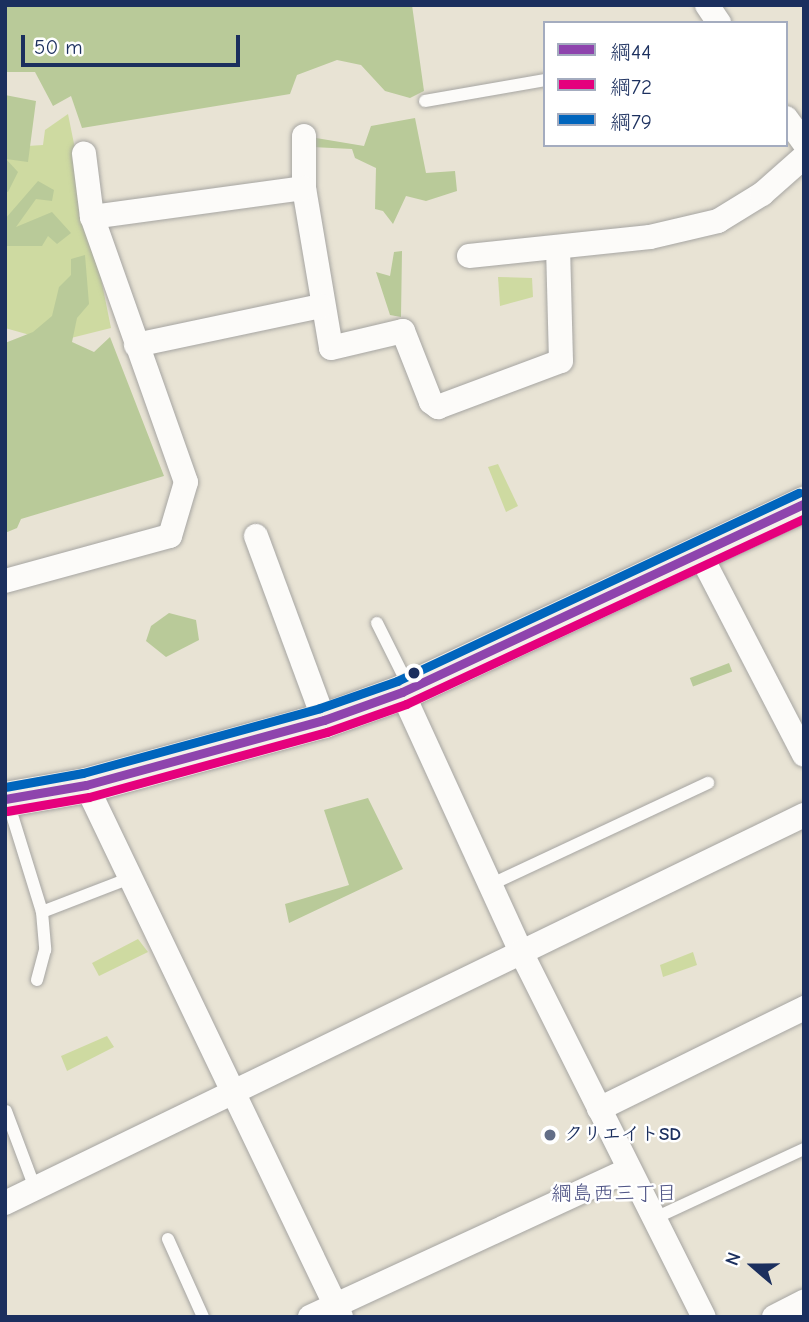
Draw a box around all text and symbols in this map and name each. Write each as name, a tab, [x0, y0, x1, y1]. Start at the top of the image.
scale bar	[24, 21, 243, 65]
legend	[543, 21, 788, 147]
text: 50 m	[34, 35, 83, 59]
text: 綱44	[610, 40, 651, 64]
text: 綱72	[610, 75, 652, 99]
text: 綱79	[610, 110, 652, 134]
unlabelled marker	[407, 666, 421, 680]
place label: クリエイトSD	[564, 1124, 681, 1146]
marker: クリエイトSD	[542, 1127, 558, 1143]
district label: 綱島西三丁目	[551, 1180, 677, 1206]
north arrow	[718, 1231, 788, 1301]
text: N	[721, 1249, 746, 1268]

